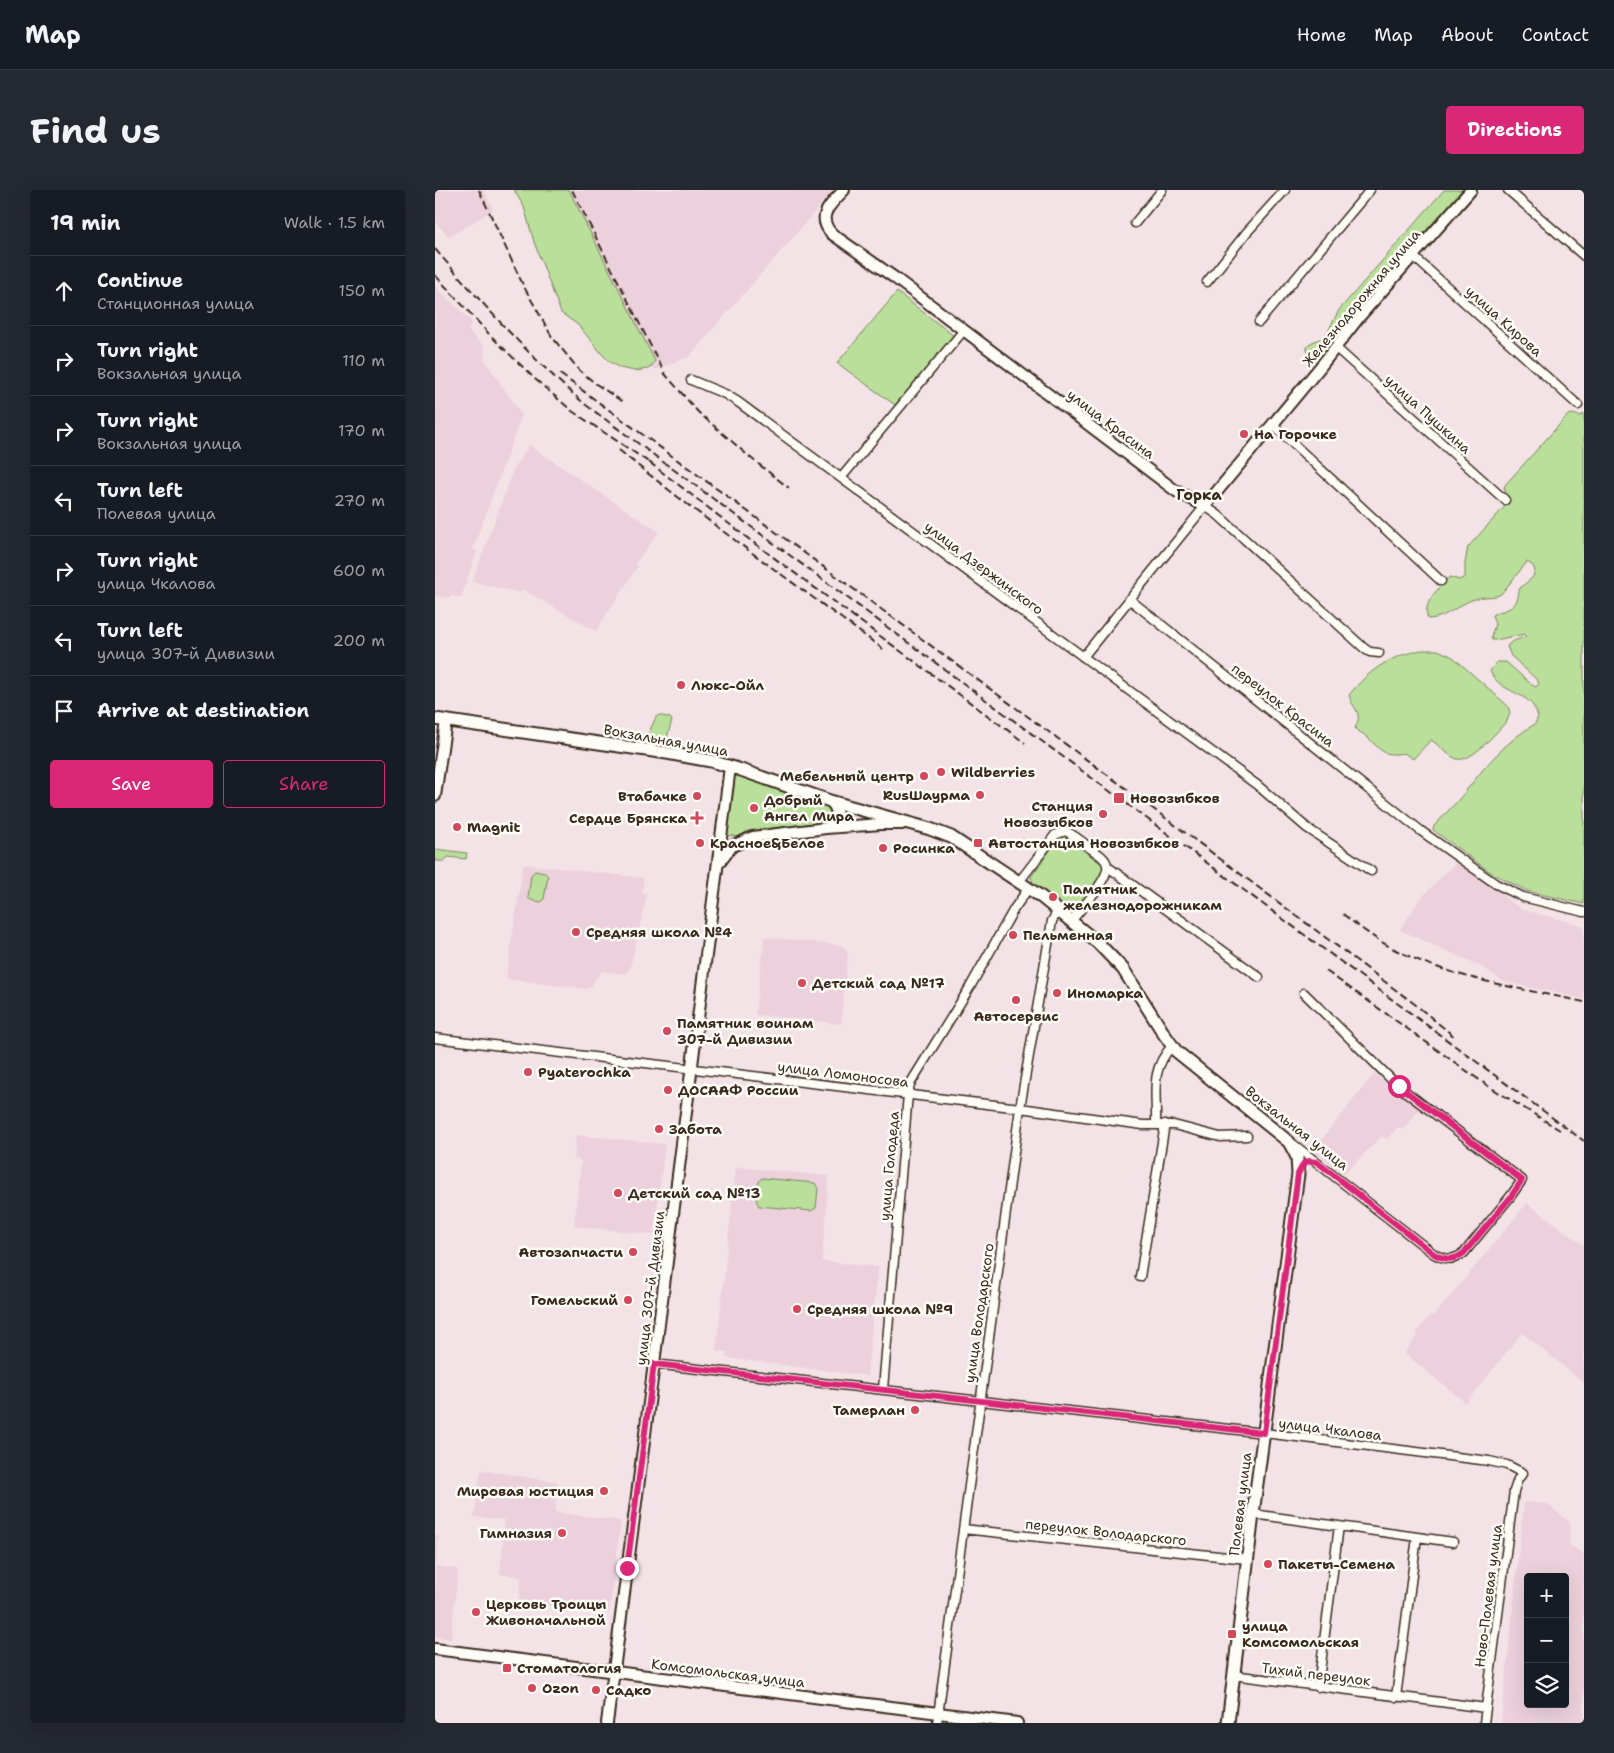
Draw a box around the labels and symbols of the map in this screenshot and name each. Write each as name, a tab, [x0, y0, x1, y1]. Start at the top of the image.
street label: Железнодорожная улица	[1298, 225, 1424, 370]
street label: улица Кирова	[1462, 282, 1546, 360]
street label: улица Пушкина	[1381, 371, 1475, 458]
street label: улица Красина	[1064, 385, 1159, 463]
place label: На Горочке	[1254, 425, 1337, 443]
marker: На Горочке	[1238, 428, 1250, 440]
district label: Горка	[1176, 485, 1222, 505]
street label: улица Дзержинского	[921, 517, 1047, 619]
street label: переулок Красина	[1228, 659, 1338, 751]
place label: Люкс-Ойл	[691, 676, 765, 694]
marker: Люкс-Ойл	[675, 679, 687, 691]
street label: Вокзальная улица	[602, 720, 730, 760]
place label: Wildberries	[951, 763, 1035, 781]
marker: Wildberries	[935, 766, 947, 778]
place label: Мебельный центр	[780, 767, 914, 785]
marker: Мебельный центр	[918, 770, 930, 782]
place label: RusШаурма	[883, 786, 970, 804]
place label: Втабачке	[618, 787, 687, 805]
marker: RusШаурма	[974, 789, 986, 801]
place label: Новозыбков	[1130, 789, 1220, 807]
marker: Втабачке	[691, 790, 703, 802]
place label: Добрый Ангел Мира	[764, 791, 854, 825]
marker: Новозыбков	[1112, 791, 1126, 805]
place label: Станция Новозыбков	[1003, 797, 1093, 831]
marker: Добрый Ангел Мира	[748, 802, 760, 814]
marker: Станция Новозыбков	[1097, 808, 1109, 820]
place label: Сердце Брянска	[569, 809, 687, 827]
marker: Сердце Брянска	[691, 812, 703, 824]
place label: Magnit	[467, 818, 521, 836]
marker: Magnit	[451, 821, 463, 833]
place label: Красное&Белое	[710, 834, 825, 852]
place label: Автостанция Новозыбков	[988, 834, 1179, 852]
marker: Красное&Белое	[694, 837, 706, 849]
marker: Автостанция Новозыбков	[972, 837, 984, 849]
place label: Росинка	[893, 839, 955, 857]
marker: Росинка	[877, 842, 889, 854]
place label: Памятник железнодорожникам	[1063, 880, 1222, 914]
marker: Памятник железнодорожникам	[1047, 891, 1059, 903]
place label: Средняя школа №4	[586, 923, 732, 941]
marker: Средняя школа №4	[570, 926, 582, 938]
place label: Пельменная	[1023, 926, 1113, 944]
marker: Пельменная	[1007, 929, 1019, 941]
place label: Детский сад №17	[812, 974, 945, 992]
marker: Детский сад №17	[796, 977, 808, 989]
place label: Иномарка	[1067, 984, 1144, 1002]
marker: Иномарка	[1051, 987, 1063, 999]
marker: Автосервис	[1010, 994, 1022, 1006]
place label: Автосервис	[973, 1007, 1059, 1025]
place label: Памятник воинам 307-й Дивизии	[677, 1014, 814, 1048]
marker: Памятник воинам 307-й Дивизии	[661, 1025, 673, 1037]
street label: улица Ломоносова	[776, 1057, 910, 1091]
place label: Pyaterochka	[538, 1063, 631, 1081]
marker: Pyaterochka	[522, 1066, 534, 1078]
route start	[1388, 1075, 1411, 1098]
place label: ДОСААФ России	[678, 1081, 799, 1099]
street label: Вокзальная улица	[1242, 1082, 1353, 1174]
marker: ДОСААФ России	[662, 1084, 674, 1096]
street label: улица Голодеда	[875, 1110, 903, 1222]
place label: Забота	[669, 1120, 722, 1138]
marker: Забота	[653, 1123, 665, 1135]
place label: Детский сад №13	[628, 1184, 761, 1202]
marker: Детский сад №13	[612, 1187, 624, 1199]
street label: улица 307-й Дивизии	[632, 1210, 668, 1366]
street label: улица Володарского	[960, 1242, 998, 1384]
place label: Автозапчасти	[519, 1243, 623, 1261]
marker: Автозапчасти	[627, 1246, 639, 1258]
place label: Гомельский	[531, 1291, 618, 1309]
marker: Гомельский	[622, 1294, 634, 1306]
place label: Средняя школа №9	[807, 1300, 953, 1318]
marker: Средняя школа №9	[791, 1303, 803, 1315]
place label: Тамерлан	[833, 1401, 905, 1419]
marker: Тамерлан	[909, 1404, 921, 1416]
street label: улица Чкалова	[1277, 1414, 1383, 1444]
street label: Полевая улица	[1225, 1451, 1255, 1557]
place label: Мировая юстиция	[457, 1482, 594, 1500]
marker: Мировая юстиция	[598, 1485, 610, 1497]
street label: переулок Володарского	[1025, 1515, 1187, 1549]
street label: Ново-Полевая улица	[1470, 1523, 1506, 1669]
place label: Гимназия	[480, 1524, 552, 1542]
marker: Гимназия	[556, 1527, 568, 1539]
place label: Пакеты-Семена	[1278, 1555, 1396, 1573]
route end	[616, 1557, 639, 1580]
marker: Пакеты-Семена	[1262, 1558, 1274, 1570]
place label: Церковь Троицы Живоначальной	[486, 1595, 606, 1629]
marker: Церковь Троицы Живоначальной	[470, 1606, 482, 1618]
place label: улица Комсомольская	[1242, 1617, 1359, 1651]
marker: улица Комсомольская	[1226, 1628, 1238, 1640]
street label: Комсомольская улица	[650, 1655, 806, 1691]
street label: Тихий переулок	[1260, 1658, 1372, 1690]
place label: Стоматология	[517, 1659, 621, 1677]
marker: Стоматология	[501, 1662, 513, 1674]
place label: Ozon	[542, 1679, 579, 1697]
place label: Садко	[606, 1681, 651, 1699]
marker: Ozon	[526, 1682, 538, 1694]
marker: Садко	[590, 1684, 602, 1696]

